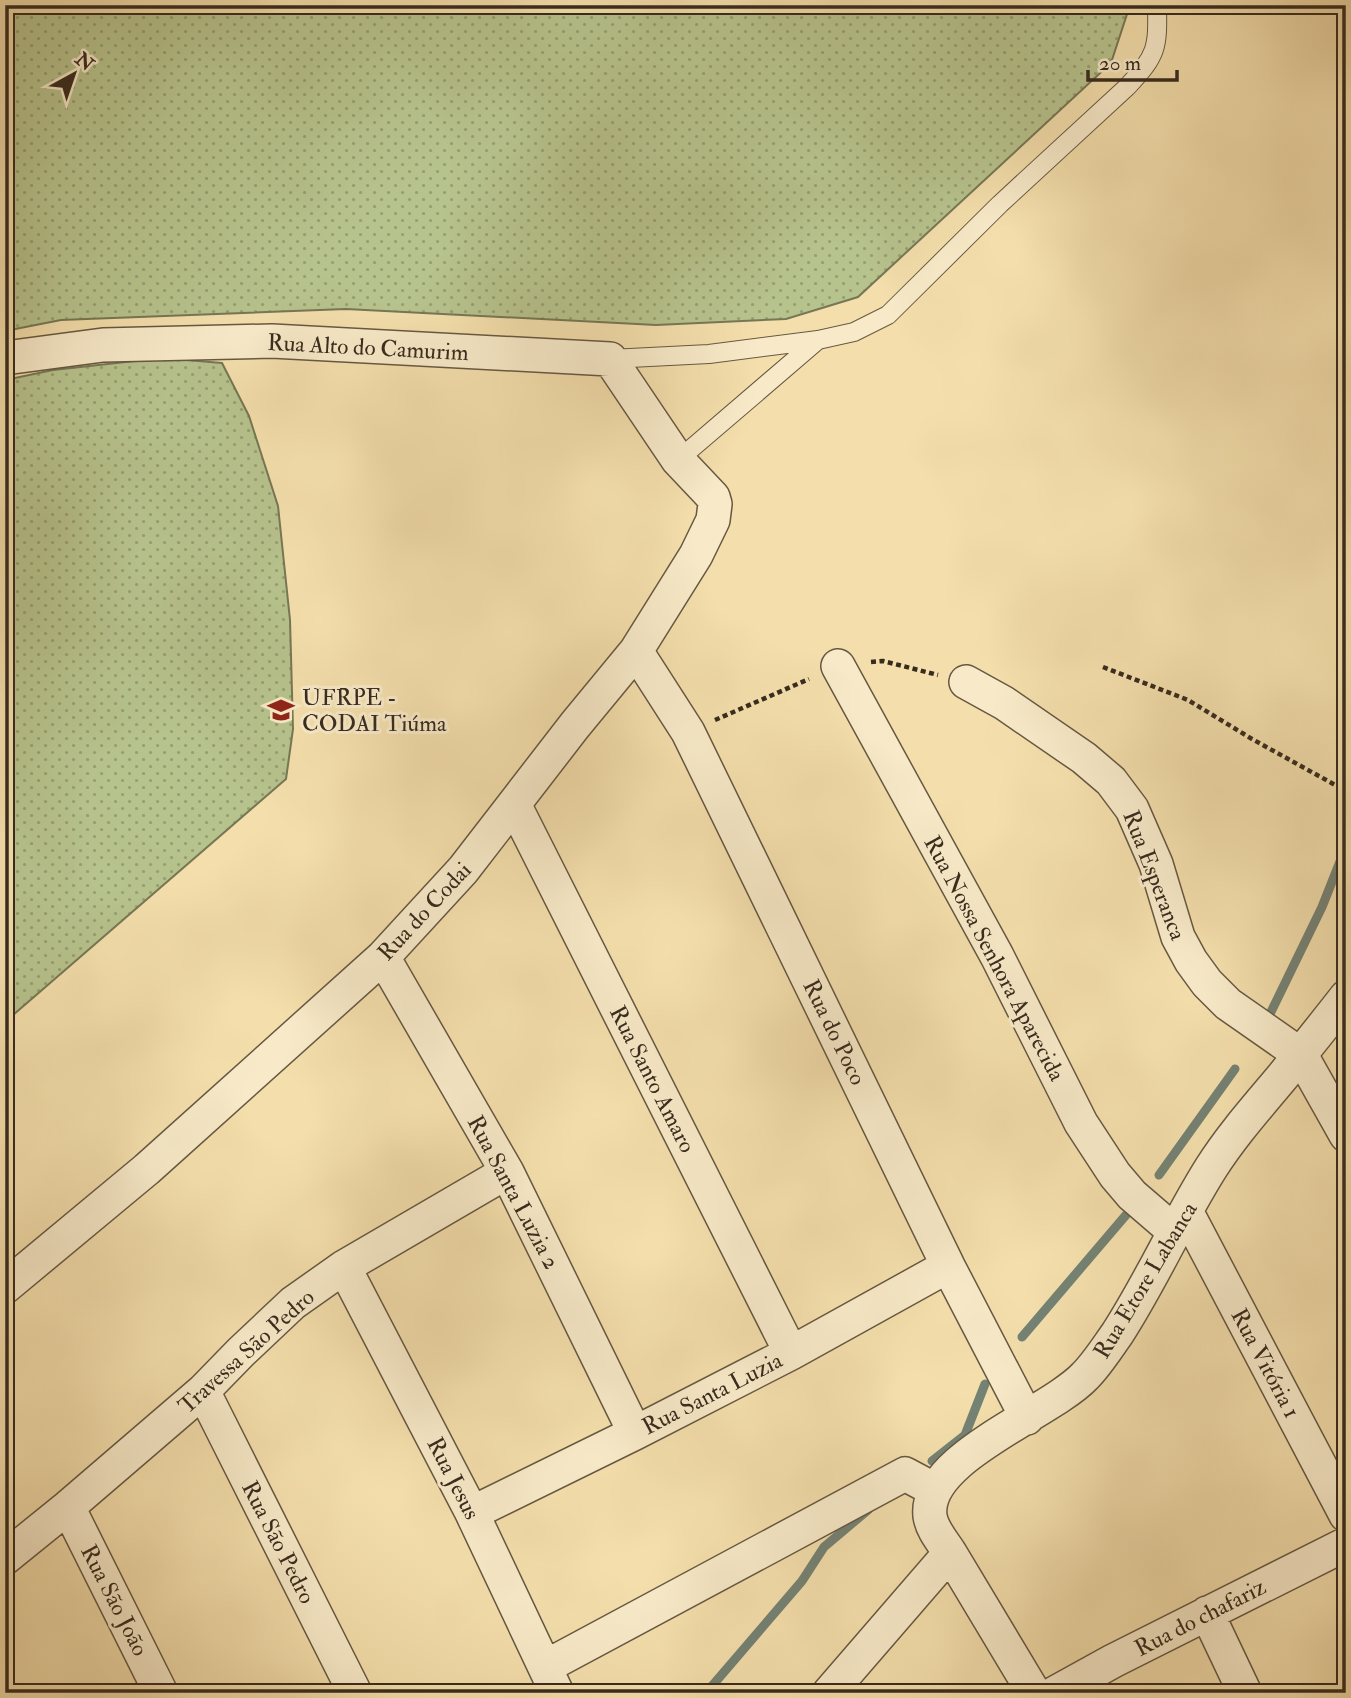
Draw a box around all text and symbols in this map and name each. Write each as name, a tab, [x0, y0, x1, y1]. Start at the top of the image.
north arrow	[38, 38, 108, 108]
scale bar	[1088, 38, 1178, 82]
text: N	[69, 46, 99, 77]
text: 20 m	[1099, 50, 1141, 77]
street label: Rua Alto do Camurim	[267, 328, 470, 367]
place label: UFRPE - CODAI Tiúma	[302, 683, 447, 738]
school or university icon: UFRPE - CODAI Tiúma	[266, 695, 296, 725]
street label: Rua Esperanca	[1116, 806, 1193, 945]
street label: Rua Nossa Senhora Aparecida	[917, 831, 1072, 1087]
street label: Rua do Codai	[371, 856, 477, 967]
street label: Rua do Poco	[797, 975, 873, 1090]
street label: Rua Santo Amaro	[603, 1001, 702, 1158]
street label: Rua Santa Luzia 2	[461, 1110, 566, 1274]
street label: Rua Etore Labanca	[1087, 1196, 1204, 1364]
street label: Travessa São Pedro	[172, 1283, 320, 1420]
street label: Rua Vitória 1	[1225, 1303, 1307, 1423]
street label: Rua Santa Luzia	[637, 1345, 788, 1441]
street label: Rua Jesus	[421, 1432, 487, 1524]
street label: Rua São Pedro	[235, 1476, 322, 1608]
street label: Rua São João	[74, 1540, 155, 1661]
street label: Rua do chafariz	[1130, 1572, 1271, 1663]

